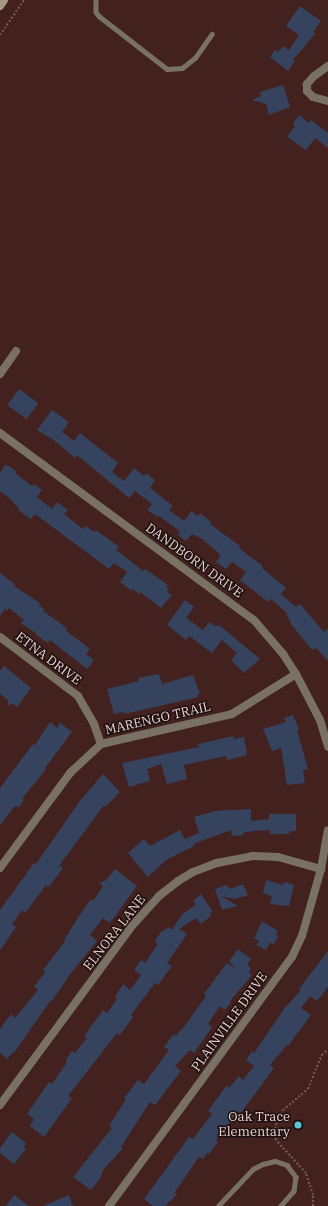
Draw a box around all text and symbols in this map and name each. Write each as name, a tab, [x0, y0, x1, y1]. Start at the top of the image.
street label: DANDBORN DRIVE	[142, 521, 246, 601]
street label: ETNA DRIVE	[12, 629, 84, 689]
street label: MARENGO TRAIL	[104, 699, 212, 739]
street label: ELNORA LANE	[81, 892, 149, 974]
street label: PLAINVILLE DRIVE	[189, 969, 271, 1075]
place label: Oak Trace Elementary	[218, 1110, 290, 1141]
marker: Oak Trace Elementary	[293, 1120, 303, 1130]

